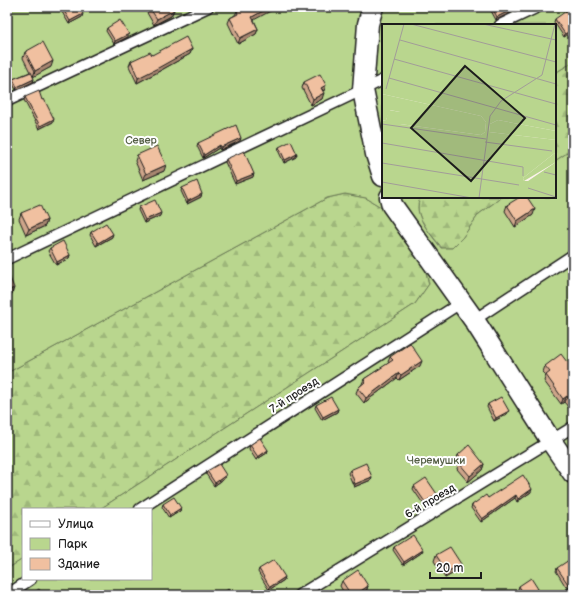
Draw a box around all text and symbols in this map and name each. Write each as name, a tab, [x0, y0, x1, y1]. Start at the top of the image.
inset map	[382, 24, 556, 198]
park label: Север	[125, 134, 158, 147]
street label: 7-й проезд	[267, 374, 321, 415]
park label: Черемушки	[407, 454, 465, 467]
street label: 6-й проезд	[402, 481, 458, 521]
legend	[22, 508, 152, 580]
text: Улица	[58, 517, 94, 532]
text: Парк	[58, 537, 88, 552]
scale bar	[430, 554, 481, 580]
text: Здание	[58, 557, 100, 572]
text: 20 m	[436, 561, 463, 576]

